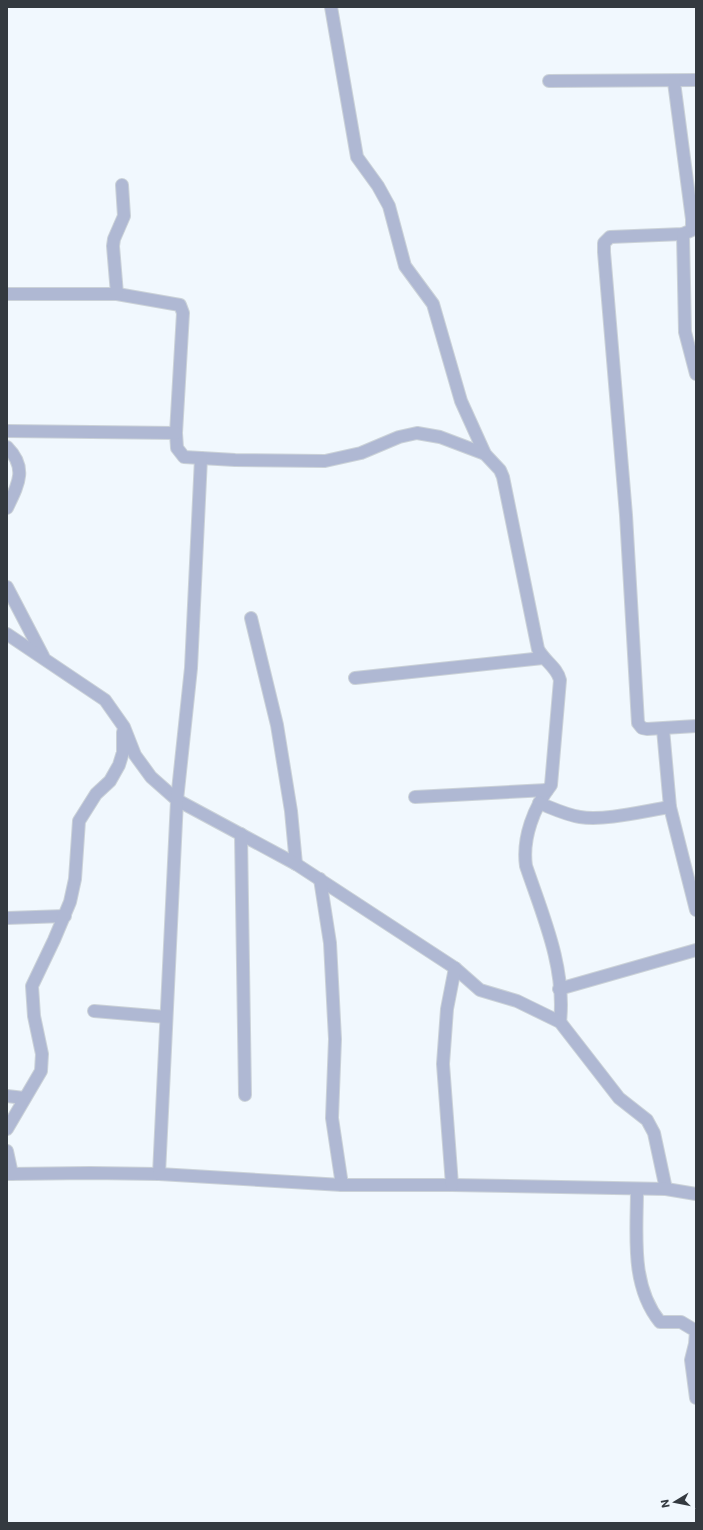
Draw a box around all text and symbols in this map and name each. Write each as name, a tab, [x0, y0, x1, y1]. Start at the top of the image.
north arrow	[655, 1482, 695, 1522]
text: N	[658, 1499, 672, 1509]

